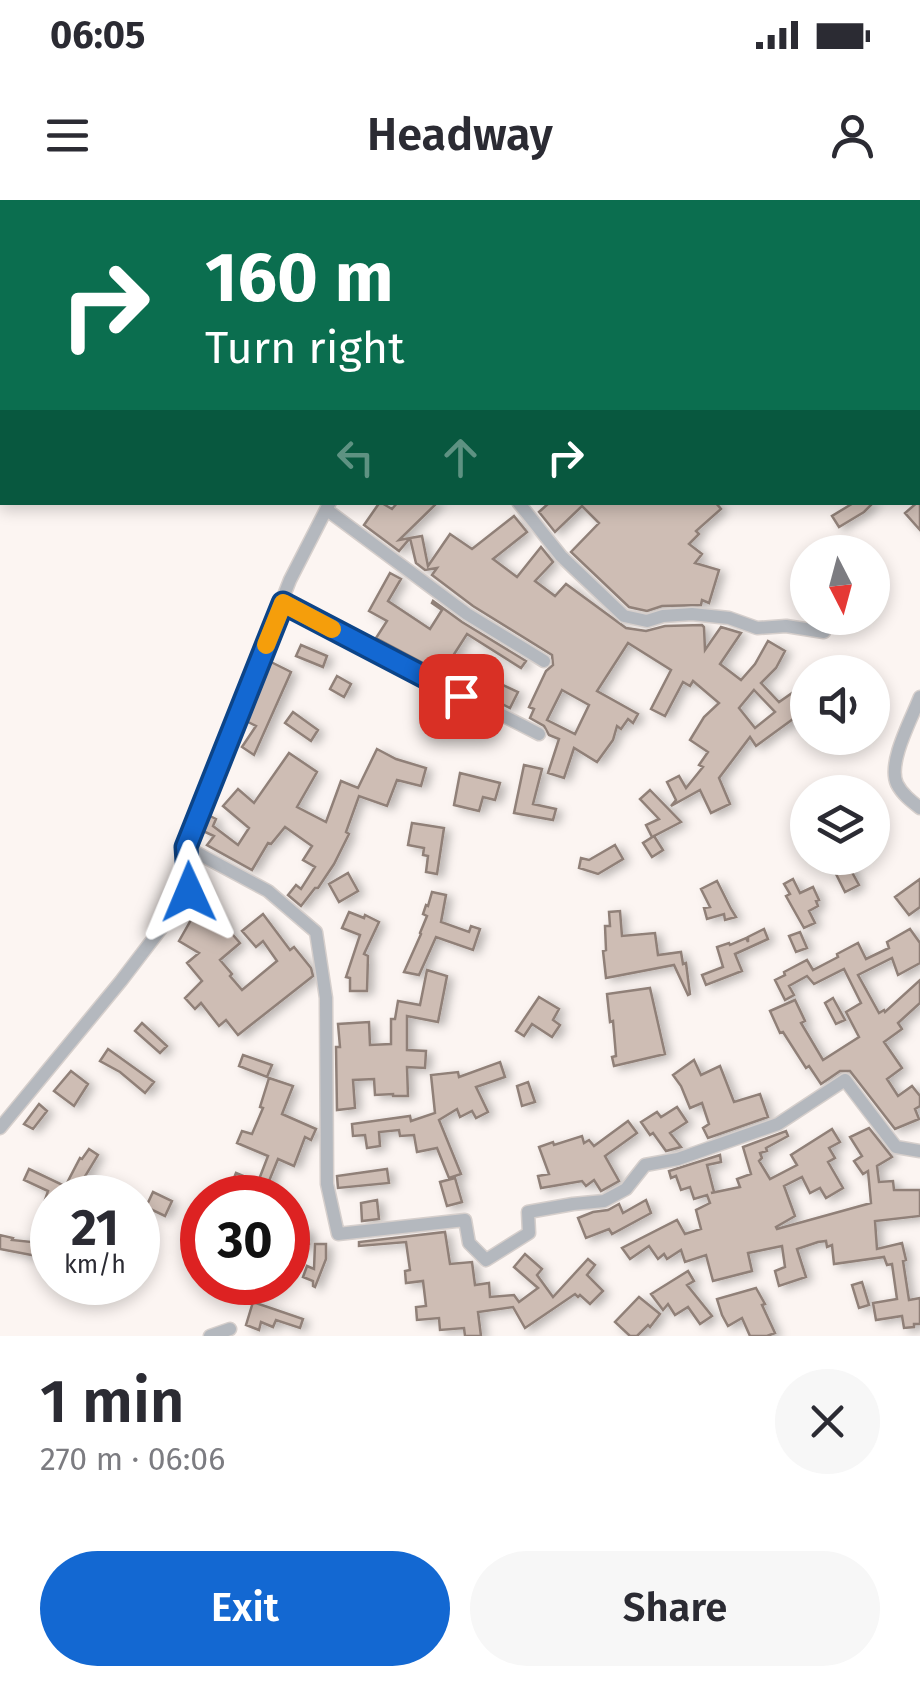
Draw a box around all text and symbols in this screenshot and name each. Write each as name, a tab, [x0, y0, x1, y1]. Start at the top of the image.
text: 06:05	[50, 12, 145, 58]
icon: menu	[40, 108, 95, 163]
text: Headway	[367, 108, 553, 162]
icon: person	[825, 108, 880, 163]
text: 160 m	[205, 236, 394, 320]
icon: right	[40, 240, 170, 370]
text: Turn right	[205, 321, 404, 375]
icon: left	[328, 430, 383, 485]
icon: ahead	[433, 430, 488, 485]
icon: right	[538, 430, 593, 485]
north arrow	[790, 535, 890, 635]
map controls	[790, 535, 890, 875]
pin	[419, 654, 504, 739]
button: sound	[790, 655, 890, 755]
icon: arrive	[434, 669, 489, 724]
button: layers	[790, 775, 890, 875]
position arrow	[137, 840, 241, 944]
speed limit sign: 30	[180, 1175, 310, 1305]
text: 21	[71, 1198, 119, 1258]
text: km/h	[64, 1250, 126, 1280]
text: 1 min	[40, 1366, 185, 1438]
button: close	[775, 1369, 880, 1474]
text: 270 m · 06:06	[40, 1440, 225, 1478]
button: Exit	[40, 1551, 450, 1666]
button: Share	[470, 1551, 880, 1666]

